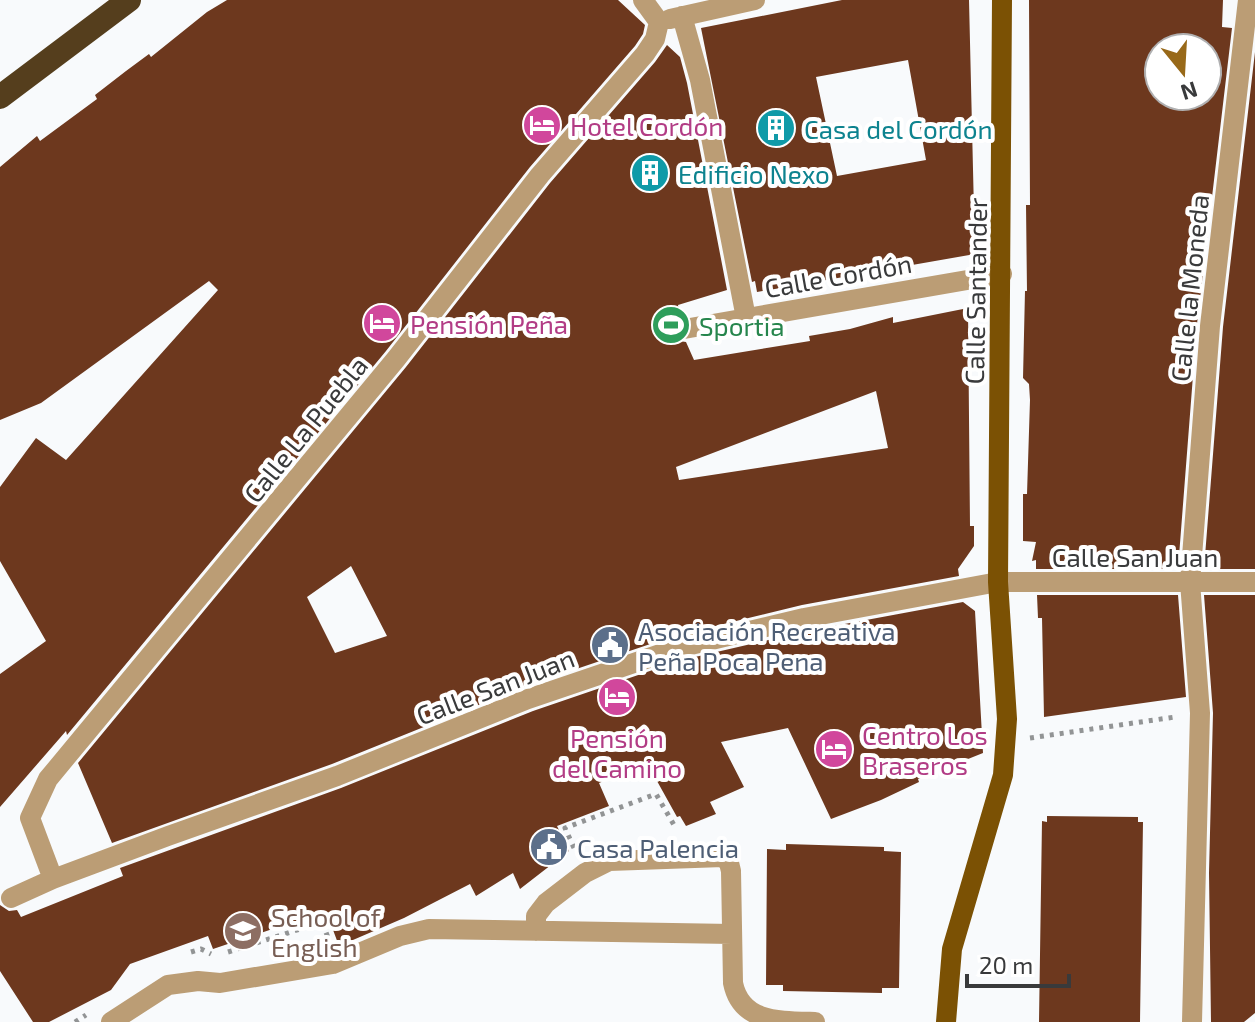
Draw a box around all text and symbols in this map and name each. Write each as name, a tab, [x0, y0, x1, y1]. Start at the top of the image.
north arrow	[1143, 32, 1223, 112]
text: N	[1178, 77, 1201, 107]
hotel icon: Hotel Cordón	[521, 104, 563, 146]
building icon: Casa del Cordón	[755, 107, 797, 149]
place label: Hotel Cordón	[570, 110, 723, 141]
place label: Casa del Cordón	[804, 113, 993, 144]
building icon: Edificio Nexo	[629, 152, 671, 194]
place label: Edificio Nexo	[678, 158, 830, 189]
street label: Calle la Moneda	[1164, 193, 1214, 383]
street label: Calle Santander	[958, 197, 992, 385]
street label: Calle Cordón	[762, 247, 914, 303]
hotel icon: Pensión Peña	[361, 302, 403, 344]
sports icon: Sportia	[650, 304, 692, 346]
place label: Pensión Peña	[410, 308, 568, 339]
place label: Sportia	[699, 310, 785, 341]
street label: Calle La Puebla	[237, 350, 373, 508]
street label: Calle San Juan	[1052, 541, 1218, 572]
place label: Asociación Recreativa Peña Poca Pena	[638, 615, 896, 676]
public building icon: Asociación Recreativa Peña Poca Pena	[589, 624, 631, 666]
street label: Calle San Juan	[412, 642, 578, 730]
hotel icon: Pensión del Camino	[596, 676, 638, 718]
place label: Centro Los Braseros	[862, 719, 988, 780]
place label: Pensión del Camino	[552, 722, 682, 783]
hotel icon: Centro Los Braseros	[813, 728, 855, 770]
public building icon: Casa Palencia	[528, 826, 570, 868]
place label: Casa Palencia	[577, 832, 739, 863]
place label: School of English	[271, 901, 382, 962]
school or university icon: School of English	[222, 910, 264, 952]
scale bar	[967, 938, 1069, 988]
text: 20 m	[979, 950, 1033, 979]

